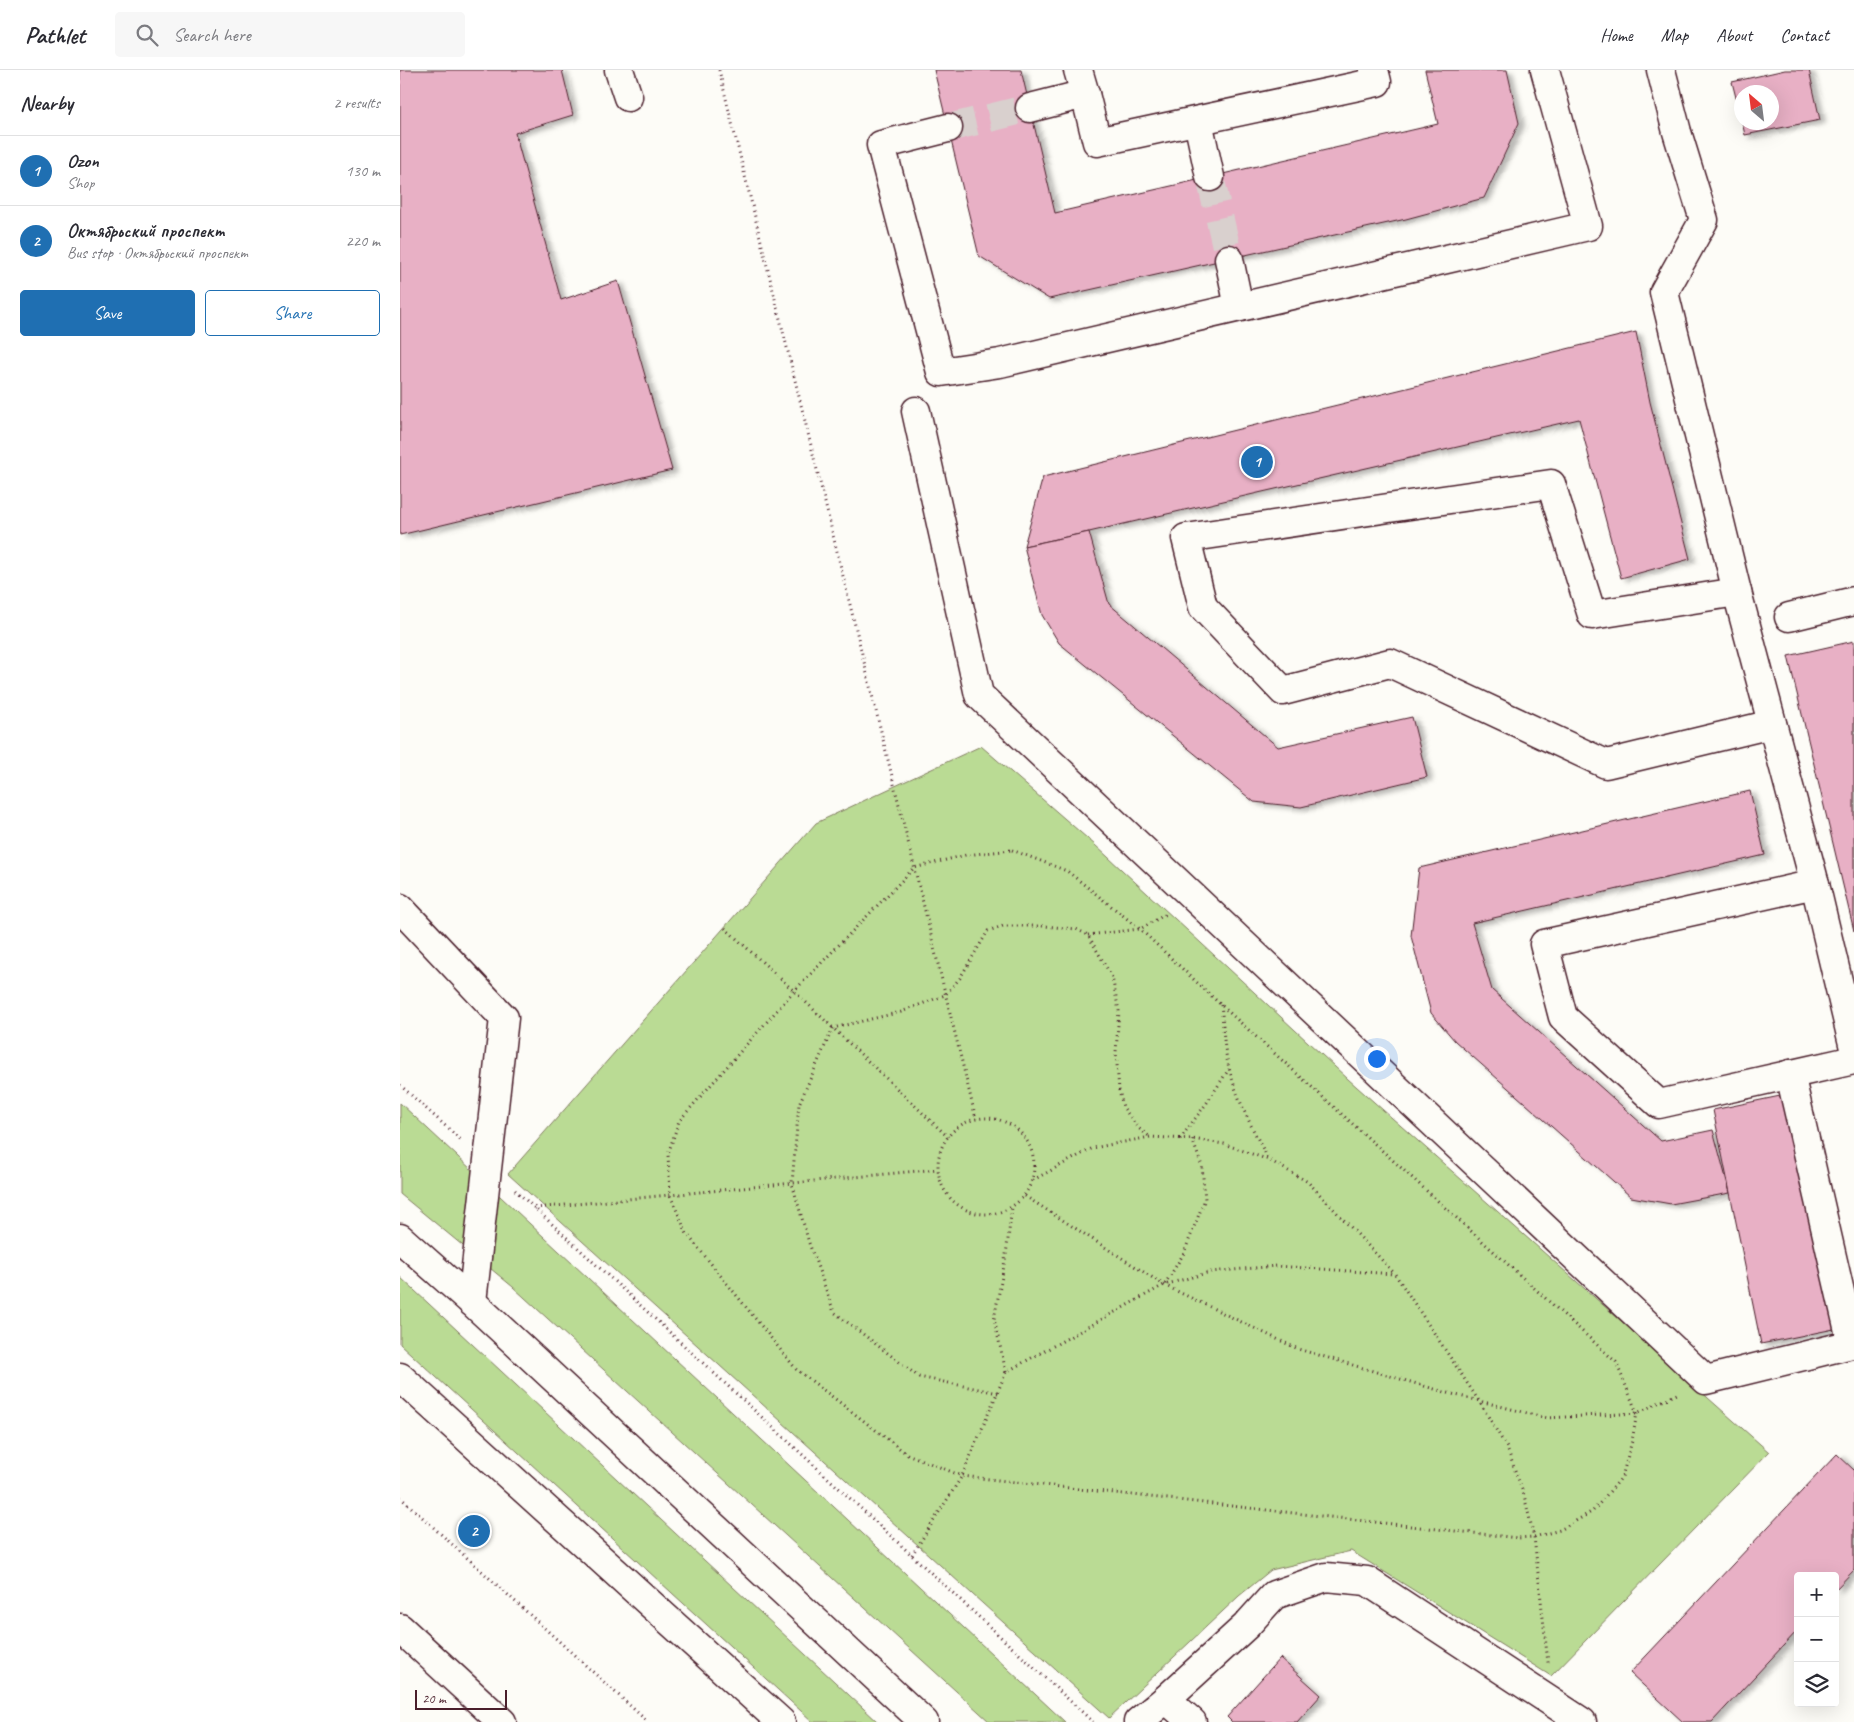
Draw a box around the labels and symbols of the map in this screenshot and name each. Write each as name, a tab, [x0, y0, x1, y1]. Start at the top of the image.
north arrow	[1734, 85, 1779, 130]
pin: 1	[1241, 443, 1273, 481]
your location	[1364, 1046, 1390, 1072]
pin: 2	[458, 1512, 490, 1550]
scale bar	[415, 1687, 508, 1710]

